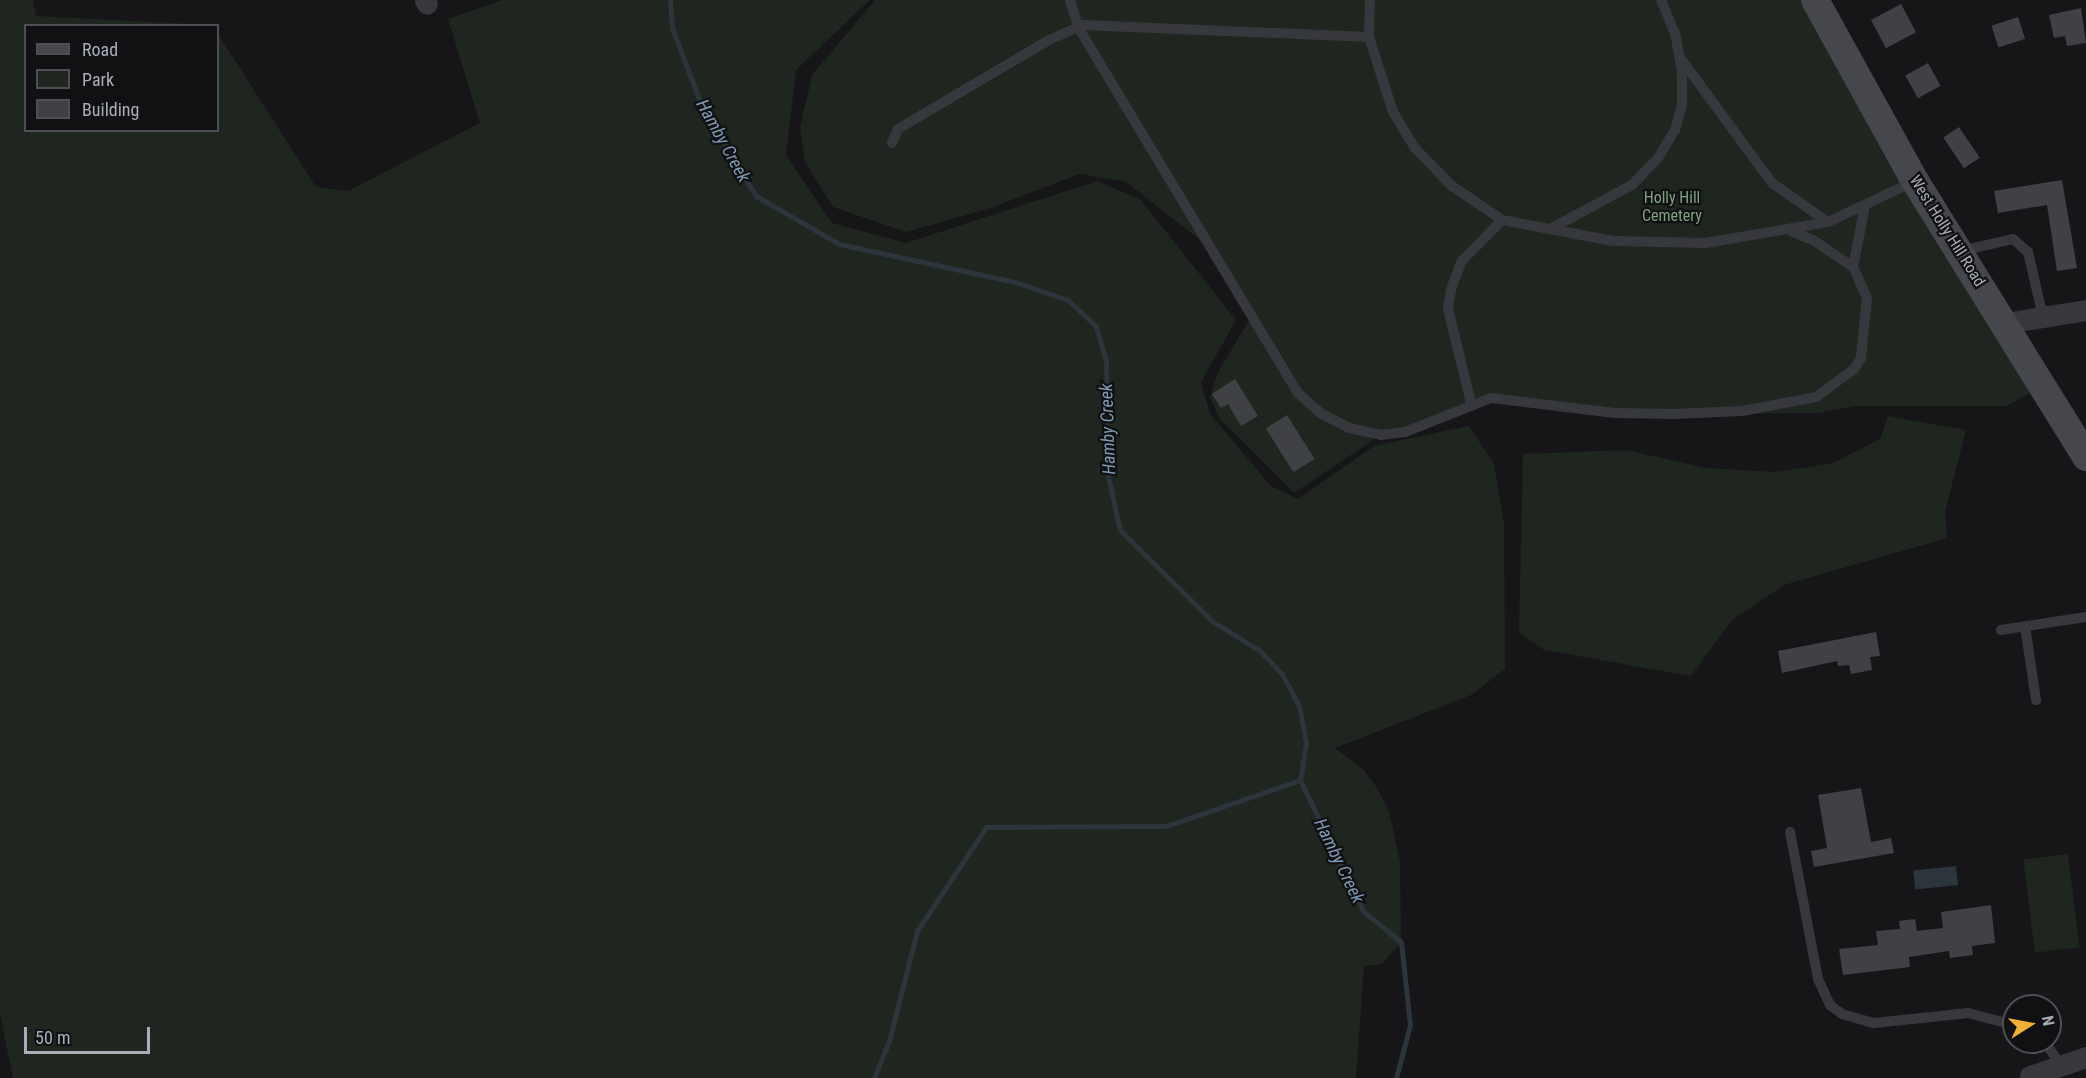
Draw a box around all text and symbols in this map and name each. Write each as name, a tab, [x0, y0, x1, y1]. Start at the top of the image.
legend	[24, 24, 219, 132]
text: Road	[82, 39, 118, 60]
text: Park	[82, 69, 114, 90]
water label: Hamby Creek	[691, 96, 755, 186]
text: Building	[82, 99, 139, 120]
street label: West Holly Hill Road	[1905, 172, 1989, 290]
park label: Holly Hill Cemetery	[1642, 188, 1702, 226]
water label: Hamby Creek	[1096, 383, 1120, 475]
water label: Hamby Creek	[1309, 815, 1369, 907]
north arrow	[2002, 994, 2062, 1054]
text: N	[2038, 1014, 2058, 1027]
scale bar	[27, 1015, 153, 1053]
text: 50 m	[35, 1027, 70, 1048]

